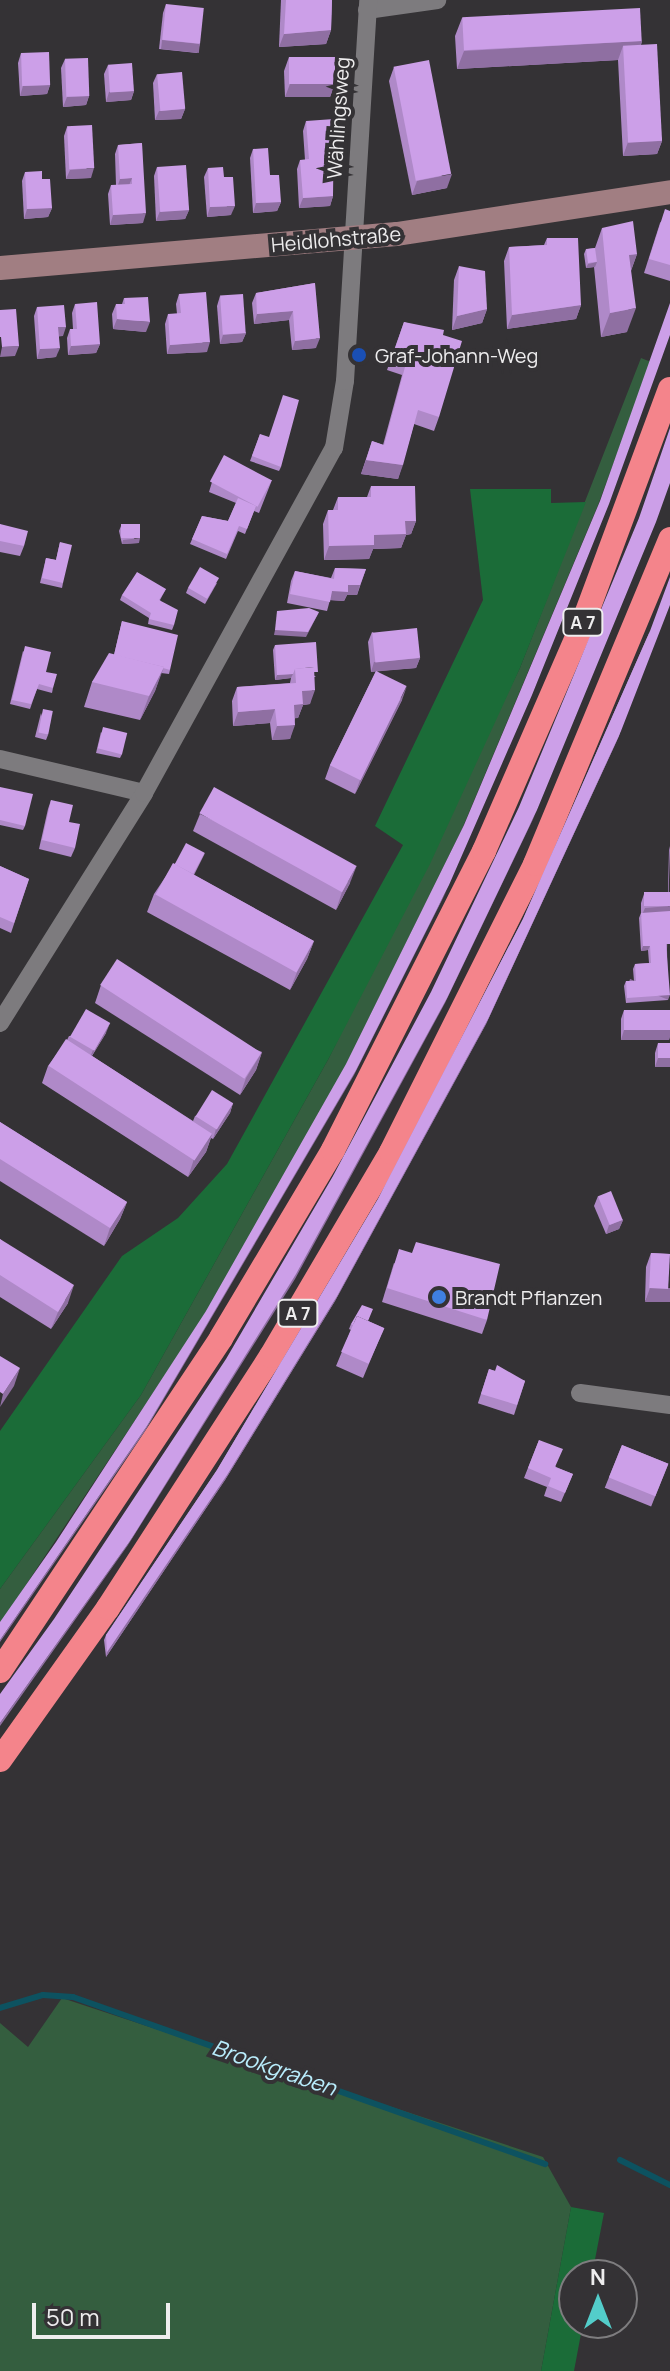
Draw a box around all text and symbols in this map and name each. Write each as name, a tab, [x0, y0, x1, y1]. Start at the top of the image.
street label: Wählingsweg	[322, 56, 354, 180]
street label: Heidlohstraße	[270, 221, 402, 257]
place label: Graf-Johann-Weg	[375, 343, 538, 367]
marker: Graf-Johann-Weg	[350, 346, 368, 364]
road number: A 7	[561, 608, 605, 636]
place label: Brandt Pflanzen	[455, 1285, 602, 1309]
marker: Brandt Pflanzen	[430, 1288, 448, 1306]
road number: A 7	[276, 1299, 320, 1327]
water label: Brookgraben	[208, 2034, 340, 2102]
north arrow	[558, 2259, 638, 2339]
text: N	[590, 2262, 606, 2292]
scale bar	[36, 2287, 174, 2337]
text: 50 m	[46, 2300, 100, 2333]

